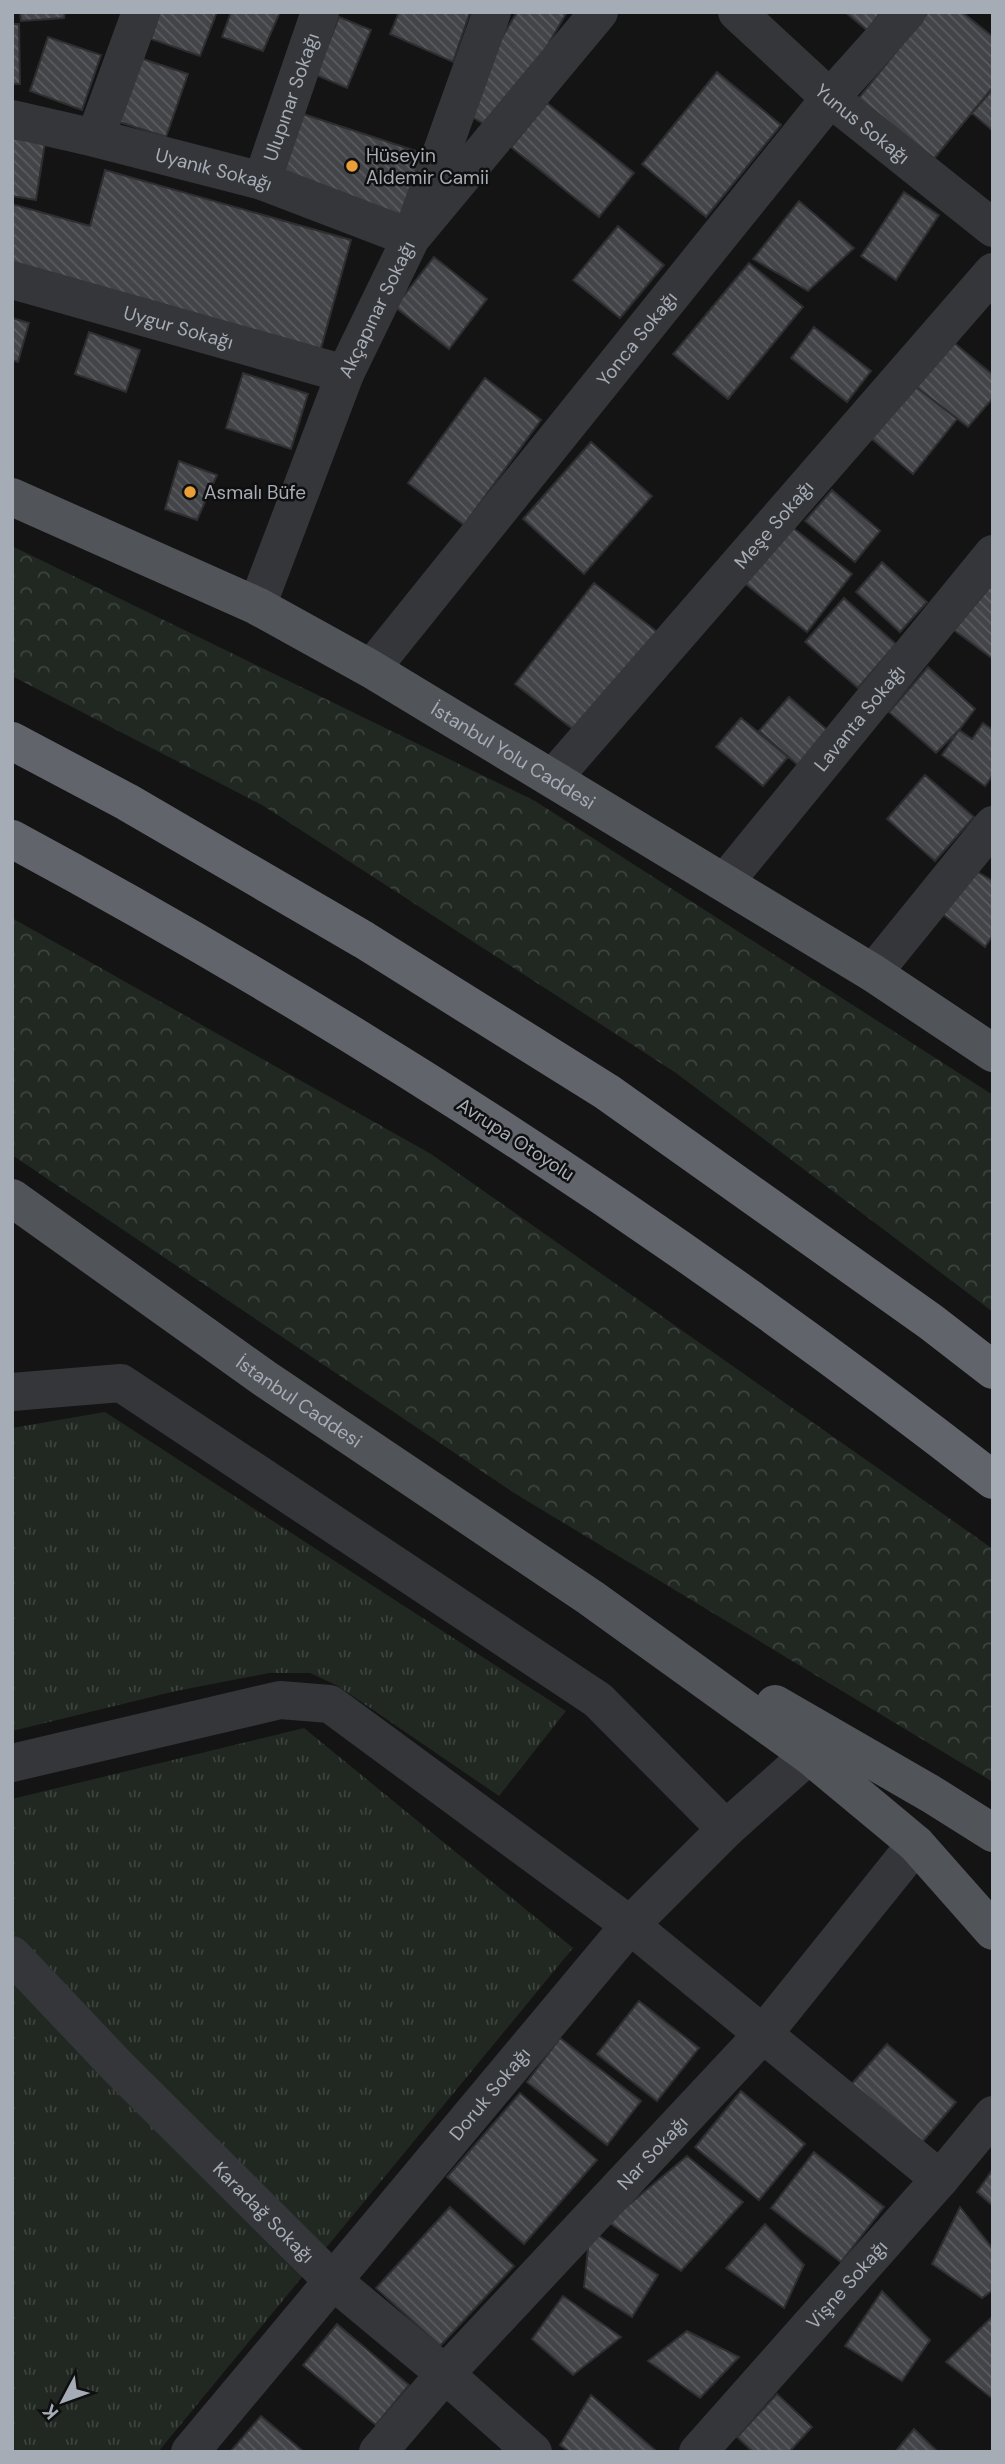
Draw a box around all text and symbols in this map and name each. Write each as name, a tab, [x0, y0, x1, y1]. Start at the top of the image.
street label: Ulupınar Sokağı	[258, 29, 325, 164]
street label: Yunus Sokağı	[809, 78, 915, 170]
street label: Uyanık Sokağı	[153, 142, 276, 197]
place label: Hüseyin Aldemir Camii	[366, 143, 489, 190]
marker: Hüseyin Aldemir Camii	[344, 158, 360, 174]
street label: Akçapınar Sokağı	[333, 237, 421, 382]
street label: Yonca Sokağı	[591, 286, 683, 391]
street label: Uygur Sokağı	[121, 300, 236, 355]
street label: Meşe Sokağı	[729, 475, 819, 574]
place label: Asmalı Büfe	[204, 480, 306, 505]
marker: Asmalı Büfe	[182, 484, 198, 500]
street label: Lavanta Sokağı	[809, 660, 911, 777]
street label: İstanbul Yolu Caddesi	[426, 696, 600, 815]
street label: Avrupa Otoyolu	[452, 1092, 579, 1187]
street label: İstanbul Caddesi	[231, 1350, 367, 1453]
street label: Doruk Sokağı	[444, 2042, 536, 2146]
street label: Nar Sokağı	[612, 2111, 693, 2195]
street label: Karadağ Sokağı	[207, 2157, 320, 2268]
street label: Vişne Sokağı	[801, 2235, 893, 2334]
north arrow	[28, 2366, 98, 2436]
text: K	[37, 2399, 64, 2425]

